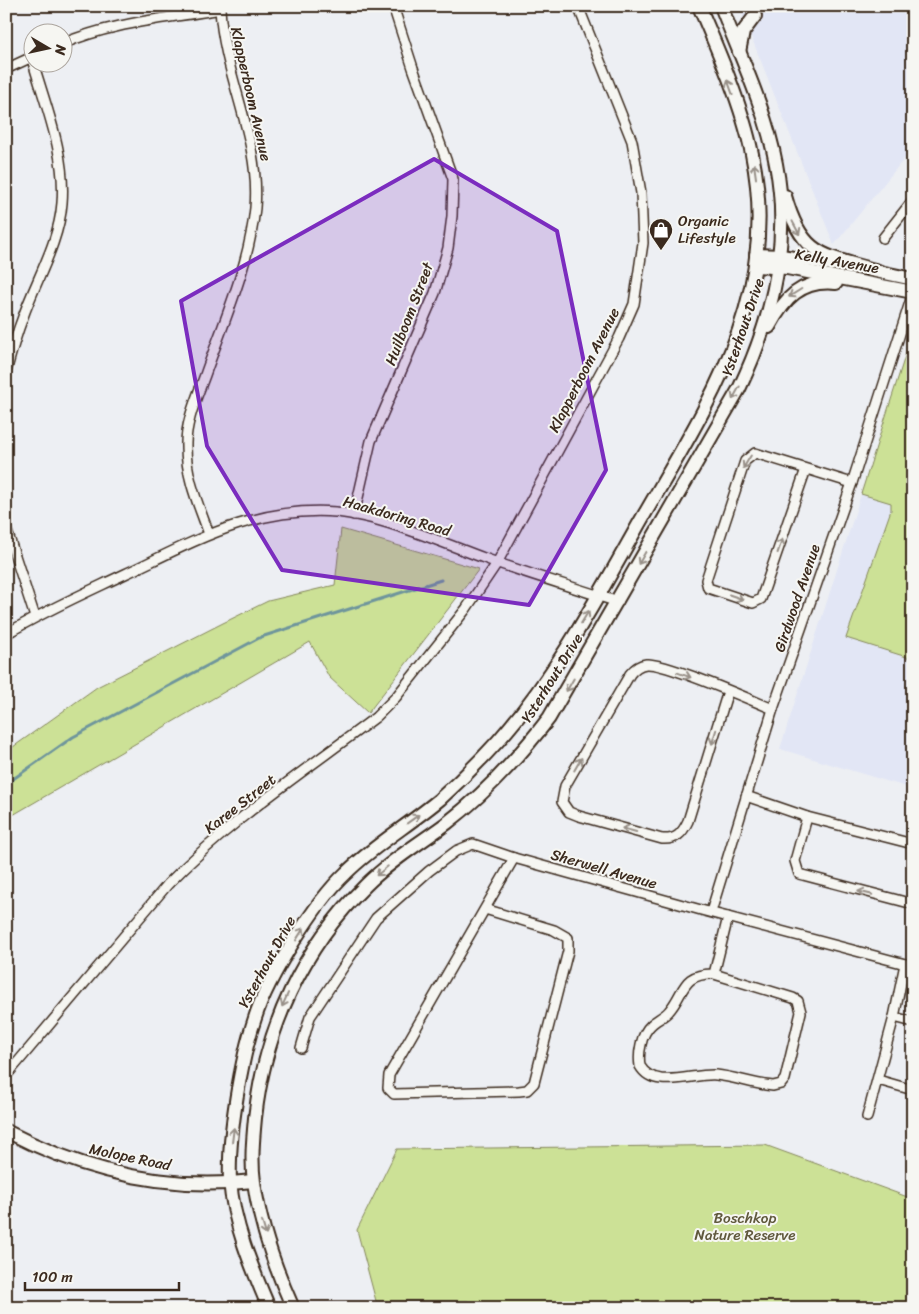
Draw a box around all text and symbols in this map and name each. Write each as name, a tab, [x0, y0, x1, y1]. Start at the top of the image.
north arrow	[22, 22, 72, 72]
street label: Klapperboom Avenue	[223, 24, 279, 164]
text: N	[47, 42, 74, 57]
one-way arrow	[725, 80, 734, 95]
one-way arrow	[750, 164, 760, 180]
place label: Organic Lifestyle	[678, 208, 736, 251]
shop icon: Organic Lifestyle	[648, 217, 674, 251]
one-way arrow	[791, 220, 801, 235]
street label: Kelly Avenue	[793, 241, 881, 281]
street label: Huilboom Street	[377, 258, 441, 369]
street label: Ysterhout Drive	[714, 274, 772, 379]
one-way arrow	[789, 289, 803, 299]
street label: Klapperboom Avenue	[541, 303, 627, 437]
one-way arrow	[731, 386, 741, 400]
one-way arrow	[742, 455, 752, 470]
street label: Haakdoring Road	[340, 488, 455, 544]
one-way arrow	[776, 538, 786, 554]
street label: Girdwood Avenue	[766, 540, 828, 656]
one-way arrow	[637, 551, 647, 565]
one-way arrow	[728, 593, 743, 602]
one-way arrow	[581, 611, 591, 625]
street label: Ysterhout Drive	[514, 628, 590, 728]
one-way arrow	[676, 671, 692, 680]
one-way arrow	[565, 677, 574, 692]
one-way arrow	[708, 729, 718, 745]
one-way arrow	[573, 756, 583, 771]
street label: Karee Street	[198, 767, 282, 841]
one-way arrow	[406, 814, 420, 824]
one-way arrow	[622, 824, 638, 834]
street label: Sherwell Avenue	[548, 841, 661, 897]
one-way arrow	[375, 866, 388, 877]
one-way arrow	[858, 887, 874, 897]
street label: Ysterhout Drive	[231, 911, 303, 1013]
one-way arrow	[295, 927, 305, 941]
one-way arrow	[280, 992, 290, 1007]
one-way arrow	[228, 1127, 238, 1143]
street label: Molope Road	[87, 1136, 174, 1179]
park label: Boschkop Nature Reserve	[695, 1205, 795, 1248]
one-way arrow	[259, 1220, 269, 1236]
scale bar	[25, 1259, 179, 1291]
text: 100 m	[32, 1264, 73, 1290]

